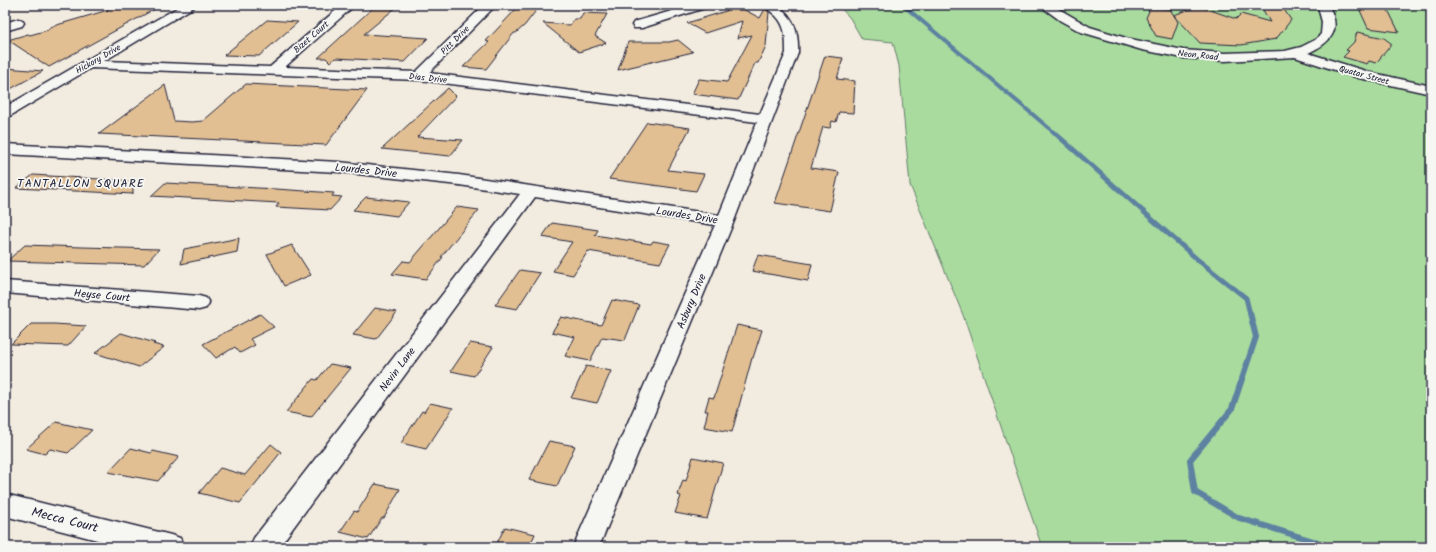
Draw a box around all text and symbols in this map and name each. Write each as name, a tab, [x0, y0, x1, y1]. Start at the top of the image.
street label: Bizet Court	[290, 17, 333, 57]
street label: Pitt Drive	[437, 22, 474, 59]
street label: Hickory Drive	[73, 40, 124, 78]
street label: Neon Road	[1177, 46, 1219, 65]
street label: Quatar Street	[1337, 62, 1391, 90]
street label: Dias Drive	[408, 69, 448, 88]
street label: Lourdes Drive	[334, 159, 398, 183]
district label: TANTALLON SQUARE	[17, 174, 145, 193]
street label: Lourdes Drive	[655, 202, 719, 230]
street label: Asbury Drive	[672, 271, 712, 332]
street label: Heyse Court	[73, 285, 131, 307]
street label: Nevin Lane	[375, 343, 421, 396]
street label: Mecca Court	[29, 502, 101, 539]

